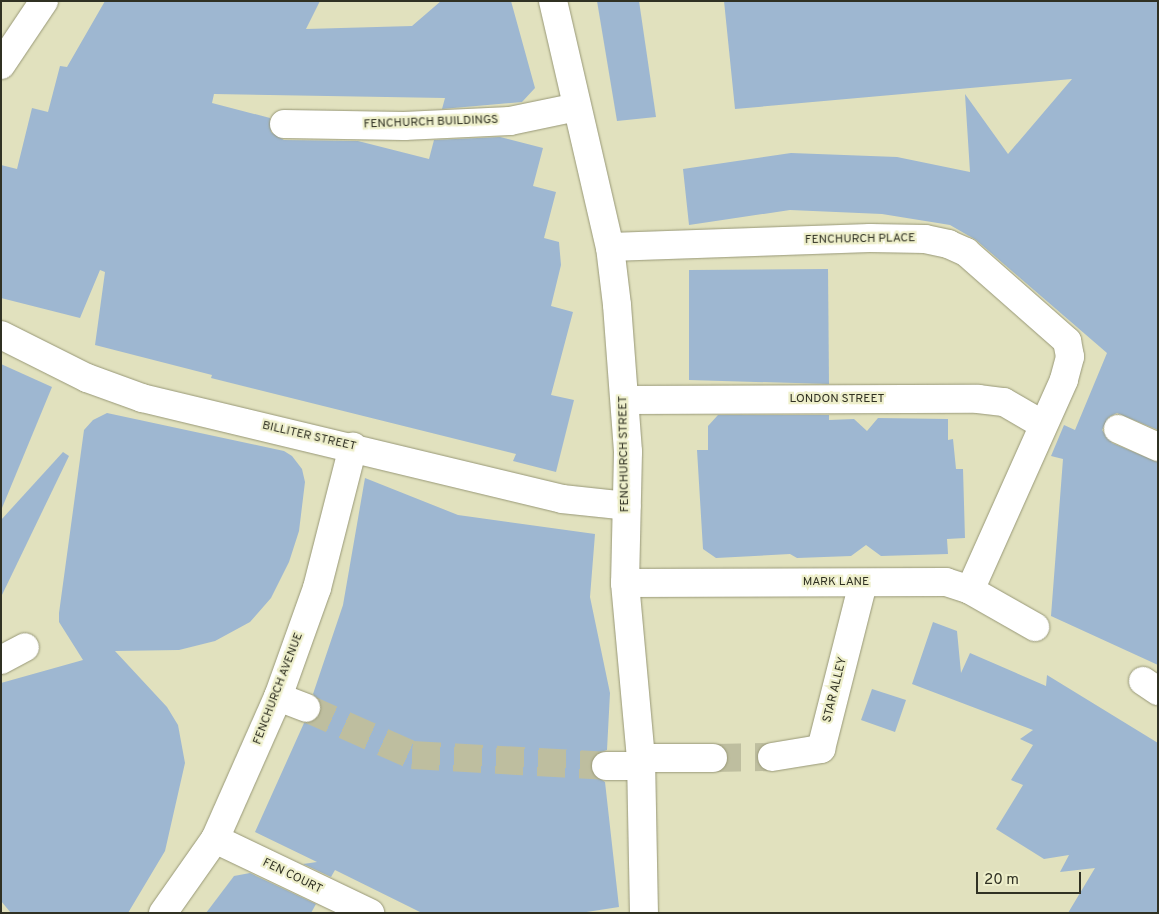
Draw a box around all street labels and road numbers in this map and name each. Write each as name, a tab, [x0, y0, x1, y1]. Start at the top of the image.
street label: FENCHURCH BUILDINGS	[363, 113, 499, 133]
street label: FENCHURCH PLACE	[805, 232, 915, 248]
street label: LONDON STREET	[789, 393, 885, 407]
street label: FENCHURCH STREET	[617, 396, 633, 512]
street label: BILLITER STREET	[261, 419, 357, 455]
street label: MARK LANE	[803, 576, 869, 590]
street label: FENCHURCH AVENUE	[251, 631, 307, 747]
street label: STAR ALLEY	[821, 656, 851, 724]
street label: FEN COURT	[260, 856, 324, 898]

